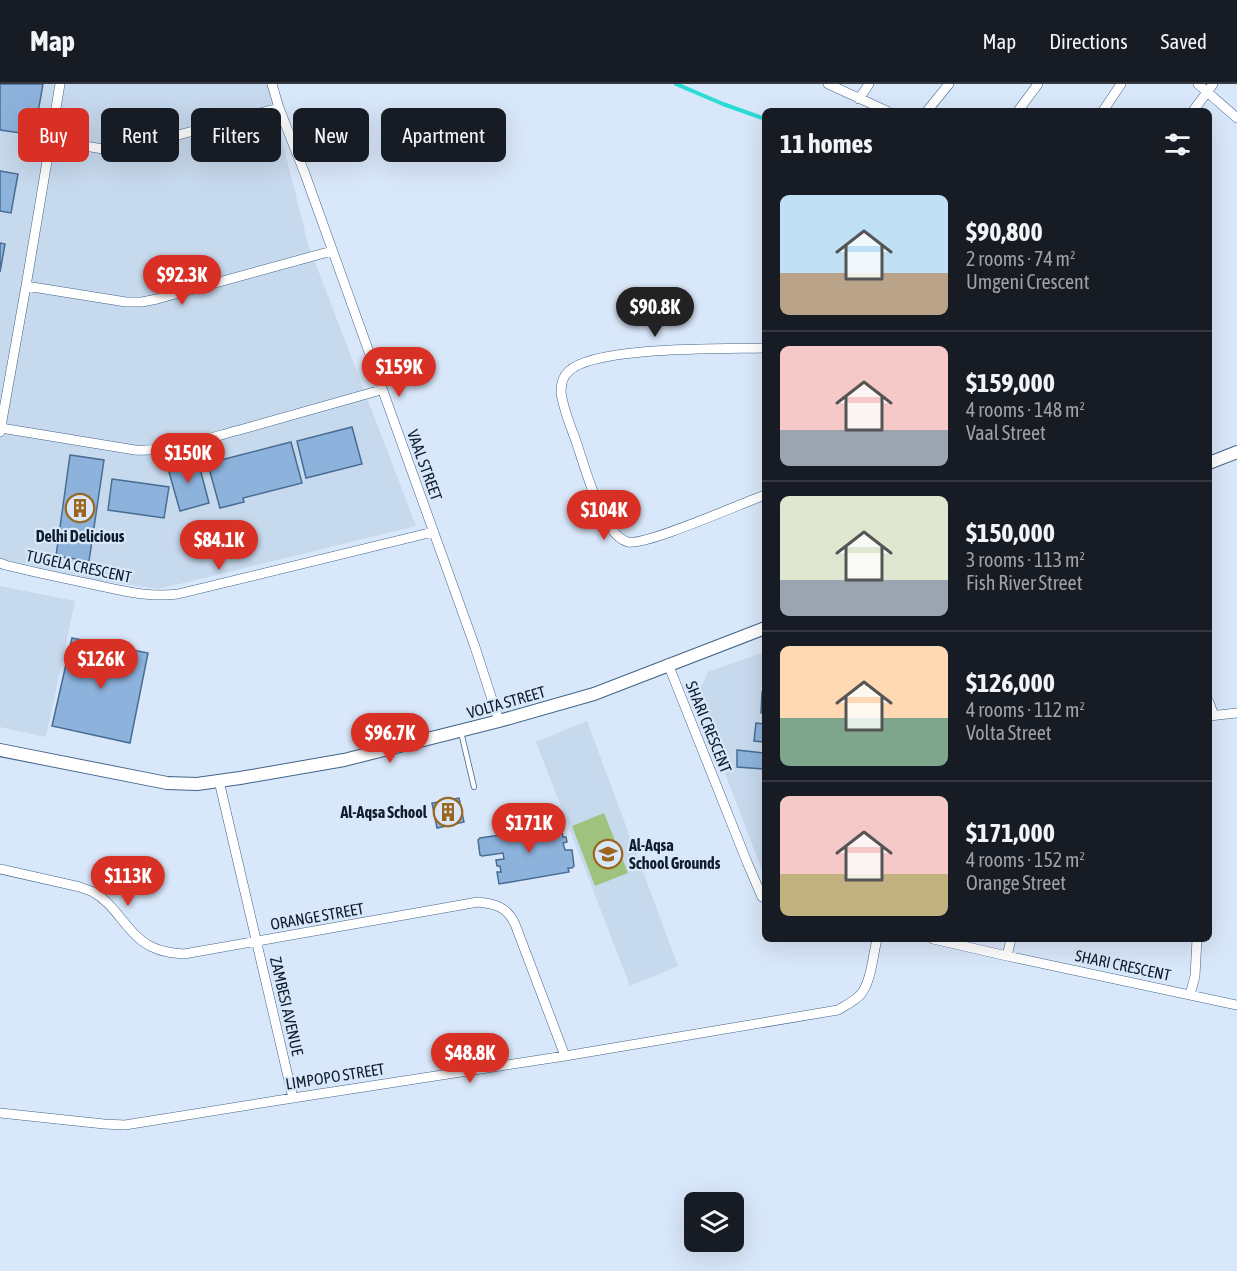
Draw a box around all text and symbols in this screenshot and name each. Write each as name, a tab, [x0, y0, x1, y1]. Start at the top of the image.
text: Map	[30, 25, 75, 57]
text: Map	[982, 29, 1016, 53]
text: Directions	[1049, 29, 1128, 53]
text: Saved	[1161, 29, 1207, 53]
chip: Buy	[18, 108, 89, 162]
chip: Rent	[101, 108, 179, 162]
chip: Filters	[191, 108, 281, 162]
chip: New	[293, 108, 369, 162]
chip: Apartment	[381, 108, 506, 162]
icon: filters	[1161, 128, 1194, 161]
text: 11 homes	[780, 129, 873, 159]
text: $90,800	[966, 217, 1043, 247]
icon: home	[828, 219, 900, 291]
text: 2 rooms · 74 m²	[966, 247, 1076, 270]
pin: $92.3K	[133, 255, 231, 306]
text: $92.3K	[157, 263, 207, 286]
text: Umgeni Crescent	[966, 270, 1090, 293]
pin: $90.8K	[606, 287, 704, 338]
text: $90.8K	[630, 295, 680, 318]
pin: $159K	[357, 347, 441, 398]
text: $159K	[376, 355, 422, 378]
text: $159,000	[966, 368, 1055, 398]
icon: home	[828, 370, 900, 442]
text: 4 rooms · 148 m²	[966, 398, 1085, 421]
text: Vaal Street	[966, 421, 1046, 444]
street label: VAAL STREET	[404, 427, 446, 503]
pin: $150K	[146, 433, 230, 484]
text: $150K	[165, 441, 211, 464]
pin: $104K	[562, 490, 646, 541]
building icon: Delhi Delicious	[64, 492, 96, 524]
text: $104K	[581, 498, 627, 521]
text: $150,000	[966, 518, 1055, 548]
pin: $84.1K	[170, 520, 268, 571]
icon: home	[828, 520, 900, 592]
place label: Delhi Delicious	[36, 527, 125, 545]
text: $84.1K	[194, 528, 244, 551]
street label: TUGELA CRESCENT	[25, 546, 133, 586]
text: 3 rooms · 113 m²	[966, 548, 1085, 571]
text: Fish River Street	[966, 571, 1082, 594]
pin: $126K	[59, 639, 143, 690]
text: $126K	[78, 647, 124, 670]
text: $126,000	[966, 668, 1055, 698]
icon: home	[828, 670, 900, 742]
street label: SHARI CRESCENT	[682, 678, 736, 776]
street label: VOLTA STREET	[465, 682, 547, 722]
text: 4 rooms · 112 m²	[966, 698, 1085, 721]
pin: $96.7K	[341, 713, 439, 764]
text: $96.7K	[365, 721, 415, 744]
text: Volta Street	[966, 721, 1052, 744]
building icon: Al-Aqsa School	[432, 796, 464, 828]
place label: Al-Aqsa School	[340, 803, 428, 821]
pin: $171K	[487, 803, 571, 854]
text: $171K	[506, 811, 552, 834]
text: $171,000	[966, 818, 1055, 848]
icon: home	[828, 820, 900, 892]
place label: Al-Aqsa School Grounds	[628, 836, 721, 872]
school or university icon: Al-Aqsa School Grounds	[592, 838, 624, 870]
text: 4 rooms · 152 m²	[966, 848, 1085, 871]
pin: $113K	[86, 856, 170, 907]
text: $113K	[105, 864, 151, 887]
text: Orange Street	[966, 871, 1066, 894]
street label: ORANGE STREET	[269, 899, 365, 933]
street label: SHARI CRESCENT	[1074, 946, 1172, 984]
street label: ZAMBESI AVENUE	[267, 955, 307, 1057]
pin: $48.8K	[421, 1033, 519, 1084]
text: $48.8K	[445, 1041, 495, 1064]
street label: LIMPOPO STREET	[284, 1059, 386, 1093]
map controls	[684, 1192, 744, 1252]
button: layers	[684, 1192, 744, 1252]

